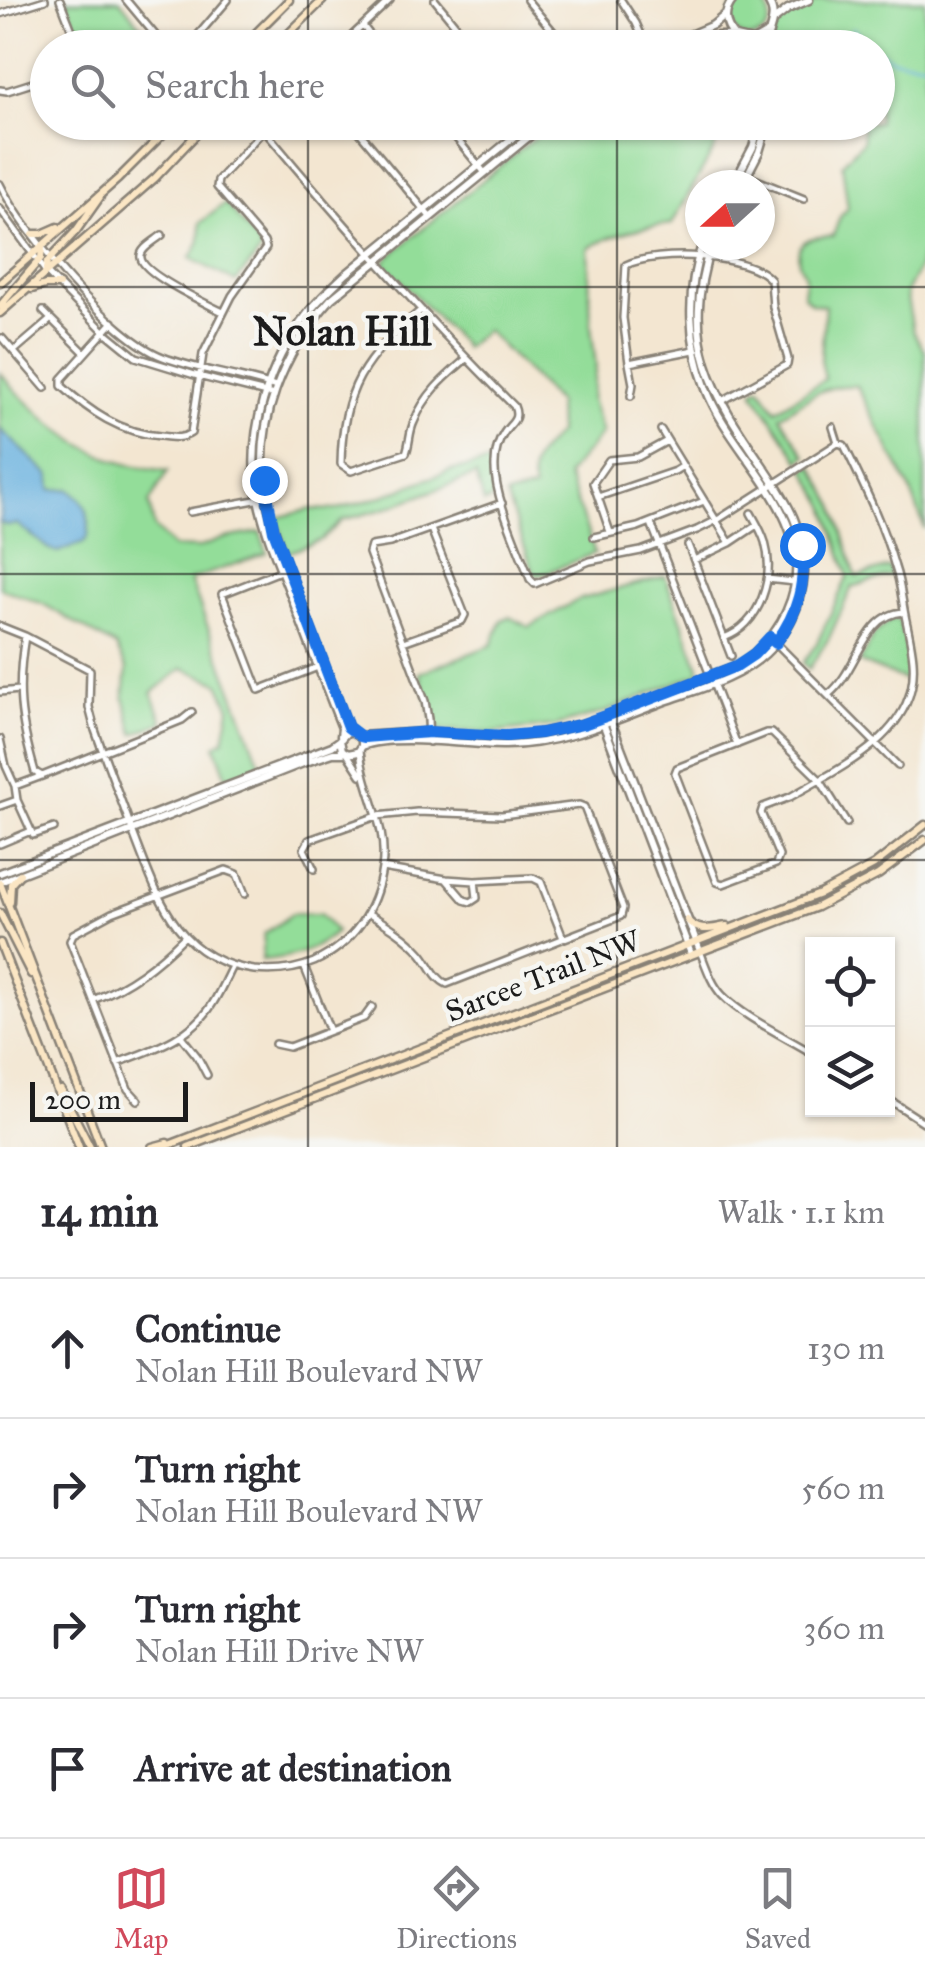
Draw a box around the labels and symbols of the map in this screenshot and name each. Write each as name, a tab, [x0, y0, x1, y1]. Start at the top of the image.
north arrow	[685, 170, 775, 260]
district label: Nolan Hill	[253, 307, 433, 356]
route end	[242, 458, 288, 504]
route start	[780, 523, 826, 569]
street label: Sarcee Trail NW	[441, 922, 647, 1030]
scale bar	[30, 1077, 188, 1122]

